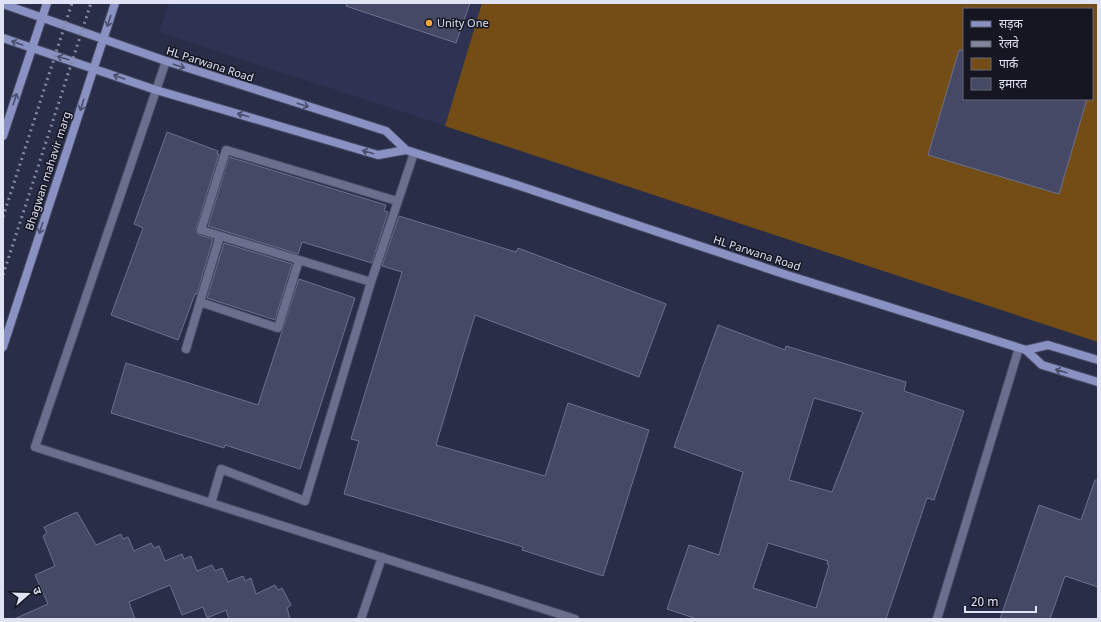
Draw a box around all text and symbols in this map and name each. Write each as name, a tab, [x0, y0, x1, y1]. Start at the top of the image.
legend	[963, 8, 1093, 100]
one-way arrow	[105, 14, 112, 27]
place label: Unity One	[437, 17, 489, 31]
text: सड़क	[999, 17, 1024, 33]
marker: Unity One	[424, 18, 434, 28]
text: रेलवे	[999, 36, 1019, 53]
one-way arrow	[11, 39, 24, 46]
street label: HL Parwana Road	[164, 44, 255, 86]
one-way arrow	[56, 54, 69, 61]
text: पार्क	[999, 57, 1019, 73]
one-way arrow	[173, 63, 186, 70]
one-way arrow	[113, 72, 125, 80]
text: इमारत	[999, 77, 1028, 93]
one-way arrow	[12, 92, 19, 105]
one-way arrow	[77, 98, 85, 110]
one-way arrow	[297, 102, 310, 109]
street label: Bhagwan mahavir marg	[23, 110, 75, 233]
one-way arrow	[237, 111, 250, 118]
one-way arrow	[362, 148, 375, 155]
one-way arrow	[37, 222, 45, 234]
street label: HL Parwana Road	[711, 233, 802, 275]
one-way arrow	[1054, 367, 1067, 374]
north arrow	[8, 574, 48, 614]
text: उ	[29, 586, 44, 597]
scale bar	[965, 588, 1036, 614]
text: 20 m	[971, 595, 999, 611]

